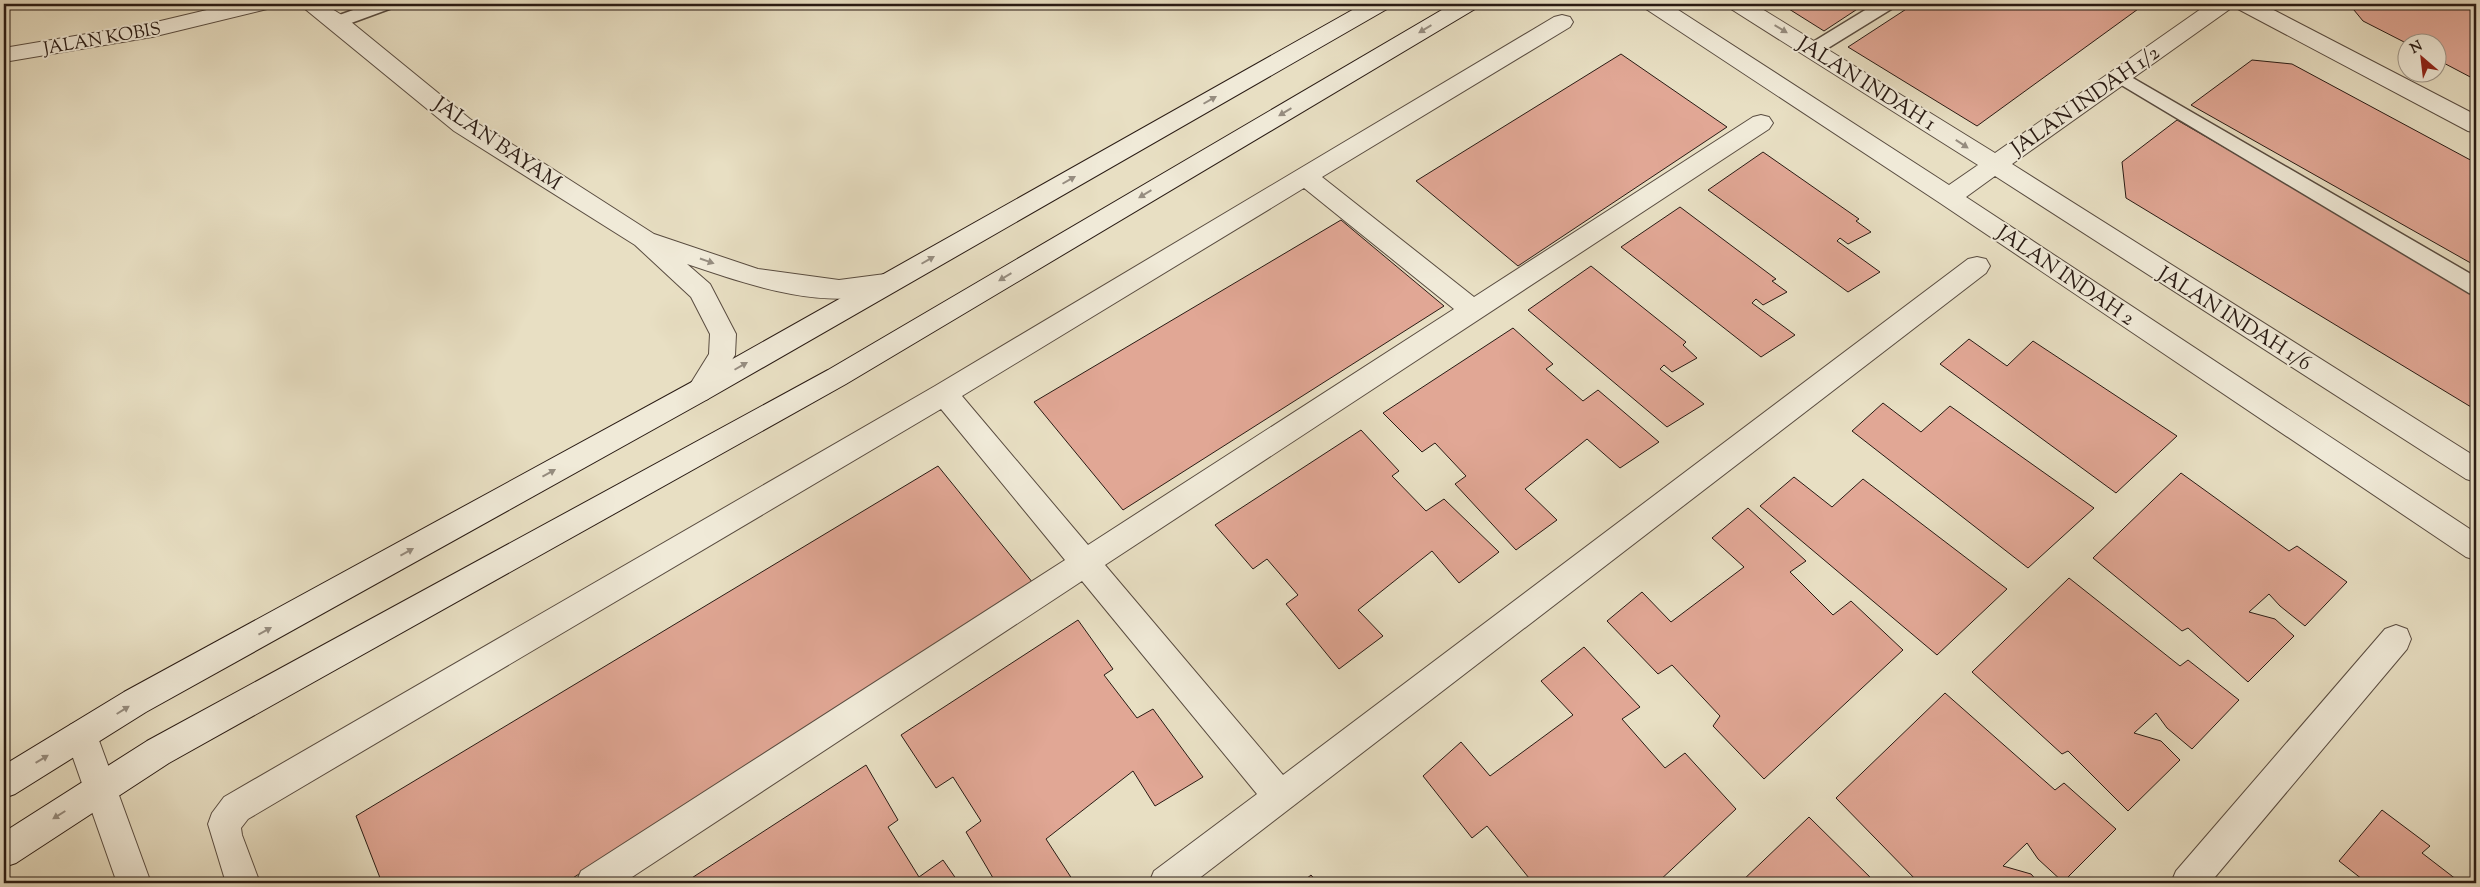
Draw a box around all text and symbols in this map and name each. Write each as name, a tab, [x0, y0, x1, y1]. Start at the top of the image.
street label: JALAN KOBIS	[40, 17, 163, 63]
one-way arrow	[1418, 24, 1431, 33]
one-way arrow	[1774, 24, 1787, 33]
street label: JALAN INDAH 1	[1790, 29, 1941, 139]
north arrow	[2398, 32, 2448, 82]
text: N	[2407, 37, 2426, 60]
street label: JALAN INDAH 1/2	[2005, 39, 2167, 165]
street label: JALAN BAYAM	[426, 90, 567, 199]
one-way arrow	[1204, 95, 1217, 104]
one-way arrow	[1278, 107, 1291, 116]
one-way arrow	[1956, 139, 1969, 149]
one-way arrow	[1062, 176, 1076, 184]
one-way arrow	[1139, 190, 1152, 199]
street label: JALAN INDAH 2	[1989, 219, 2140, 334]
one-way arrow	[921, 256, 934, 265]
one-way arrow	[700, 257, 715, 265]
street label: JALAN INDAH 1/6	[2150, 260, 2317, 379]
one-way arrow	[999, 273, 1012, 282]
one-way arrow	[735, 362, 748, 371]
one-way arrow	[542, 469, 556, 478]
one-way arrow	[399, 548, 414, 556]
one-way arrow	[258, 626, 271, 635]
one-way arrow	[116, 705, 129, 714]
one-way arrow	[36, 754, 49, 764]
one-way arrow	[52, 810, 66, 819]

